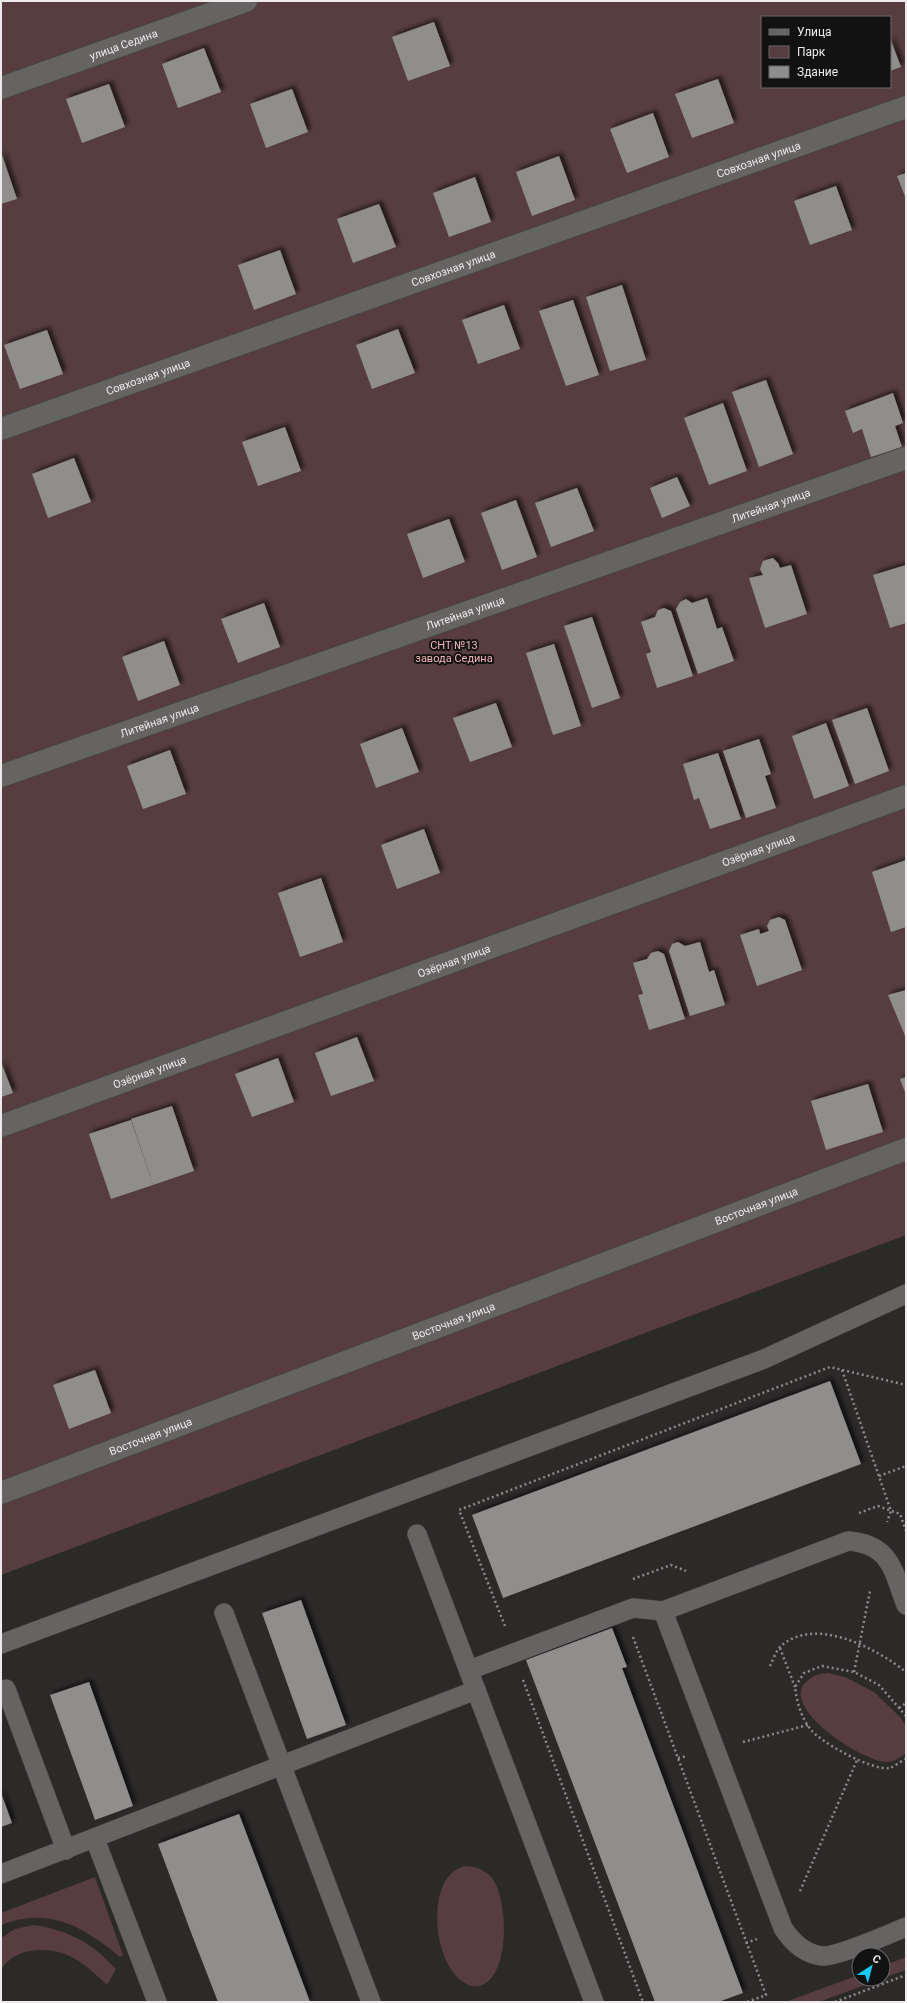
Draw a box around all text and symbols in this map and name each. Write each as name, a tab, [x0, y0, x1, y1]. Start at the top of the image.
legend	[761, 16, 891, 88]
text: Улица	[797, 25, 832, 39]
street label: улица Седина	[88, 26, 159, 63]
text: Парк	[797, 45, 826, 59]
text: Здание	[797, 65, 838, 79]
street label: Совхозная улица	[715, 139, 802, 180]
street label: Совхозная улица	[409, 247, 497, 289]
street label: Совхозная улица	[104, 356, 192, 398]
street label: Литейная улица	[730, 486, 812, 525]
street label: Литейная улица	[424, 593, 506, 633]
park label: СНТ №13 завода Седина	[415, 639, 493, 665]
street label: Литейная улица	[118, 700, 201, 740]
street label: Озёрная улица	[720, 831, 796, 869]
street label: Озёрная улица	[416, 942, 492, 980]
street label: Озёрная улица	[111, 1053, 188, 1091]
street label: Восточная улица	[713, 1184, 800, 1228]
street label: Восточная улица	[410, 1299, 497, 1343]
street label: Восточная улица	[107, 1415, 194, 1458]
north arrow	[851, 1947, 891, 1987]
text: С	[870, 1952, 883, 1967]

